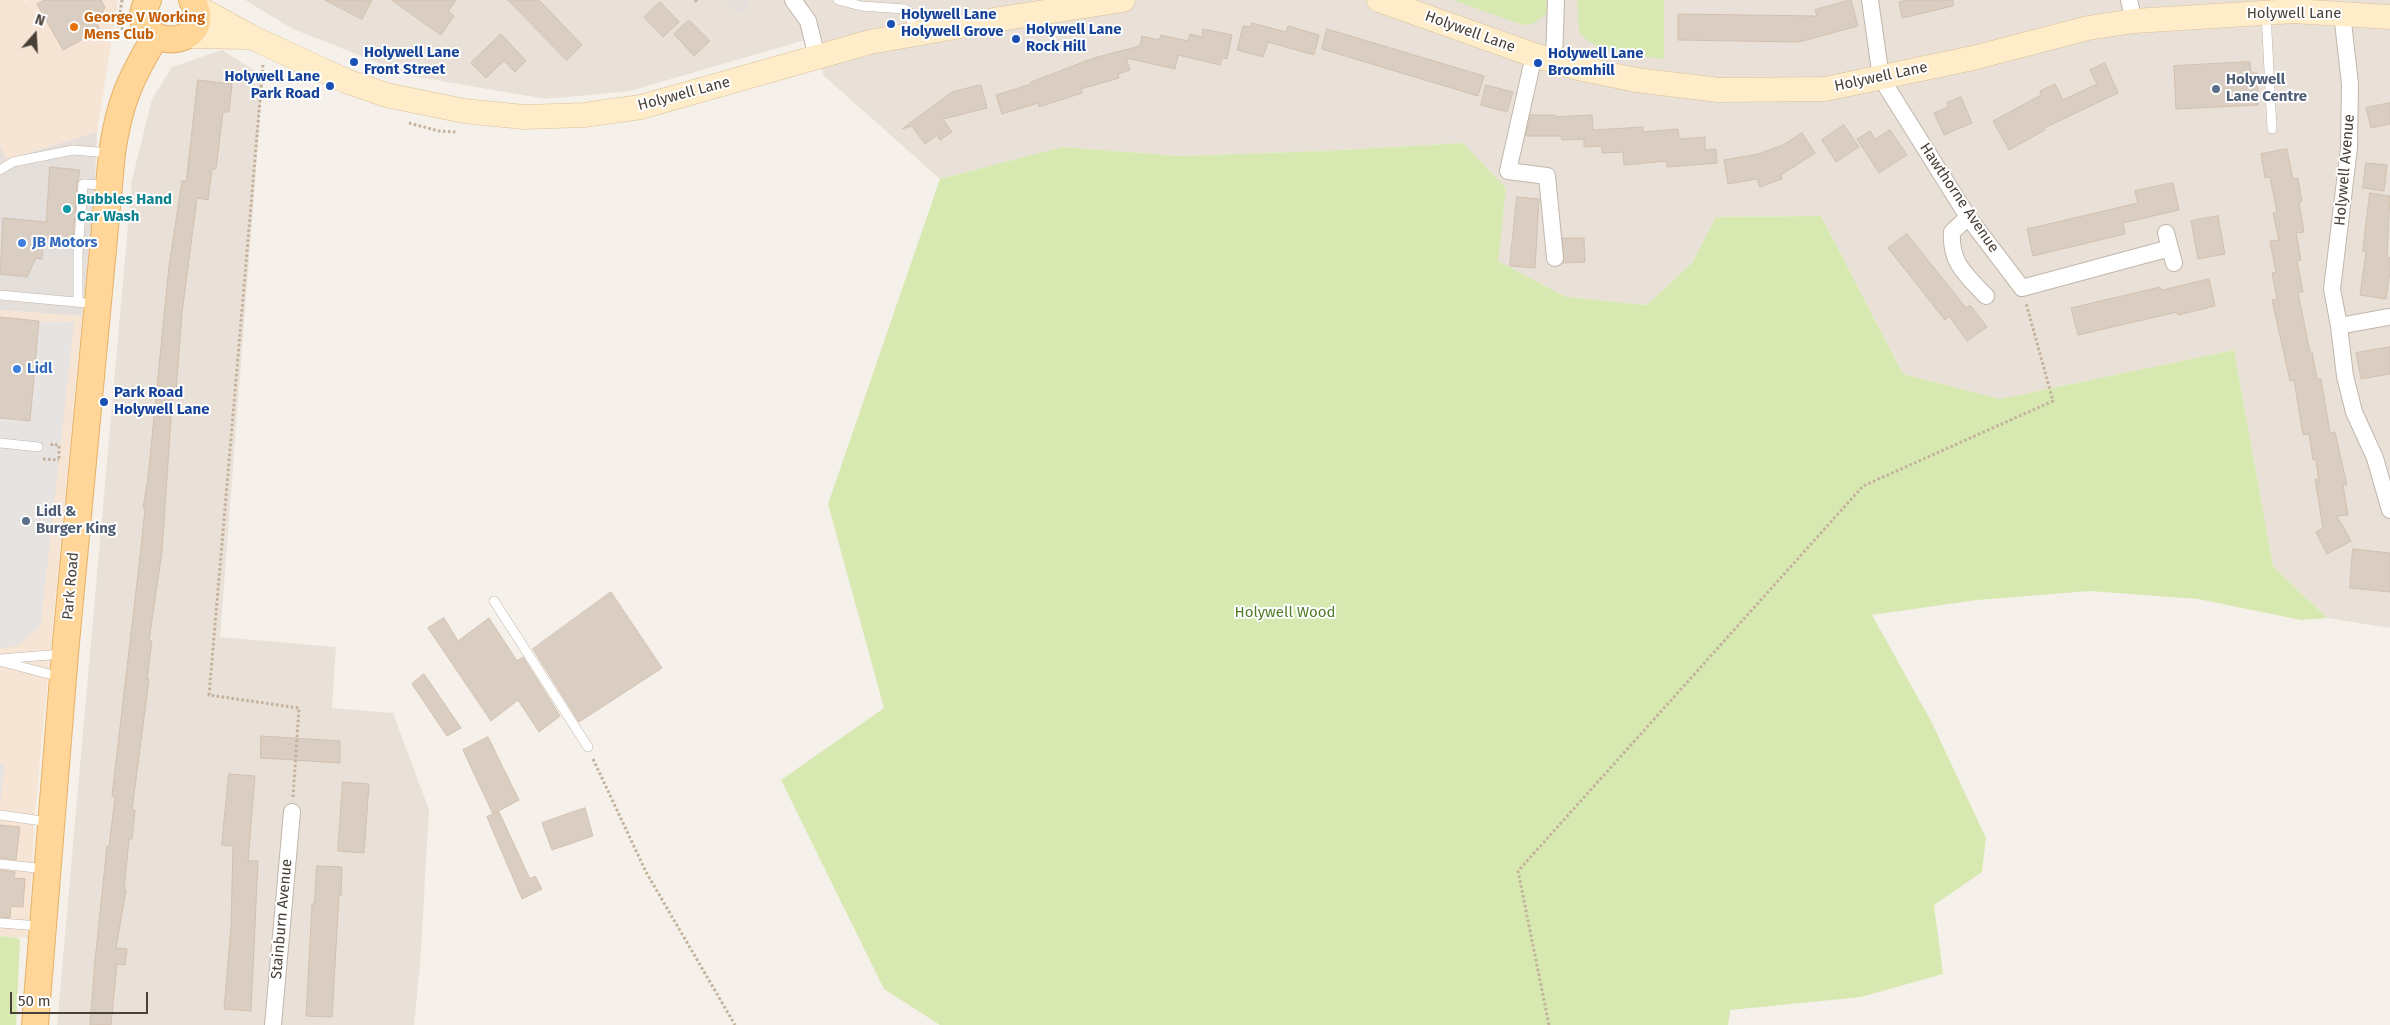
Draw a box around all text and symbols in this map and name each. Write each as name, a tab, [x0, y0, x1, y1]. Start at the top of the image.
street label: Holywell Lane	[2247, 5, 2341, 23]
place label: Holywell Lane Holywell Grove	[901, 6, 1004, 41]
street label: Holywell Lane	[1422, 7, 1518, 57]
place label: George V Working Mens Club	[84, 9, 205, 44]
north arrow	[10, 10, 60, 60]
text: N	[33, 11, 47, 30]
marker: Holywell Lane Holywell Grove	[885, 18, 897, 30]
marker: George V Working Mens Club	[68, 21, 80, 33]
place label: Holywell Lane Rock Hill	[1026, 21, 1122, 56]
marker: Holywell Lane Rock Hill	[1010, 33, 1022, 45]
place label: Holywell Lane Front Street	[364, 44, 460, 79]
place label: Holywell Lane Broomhill	[1548, 45, 1644, 80]
marker: Holywell Lane Front Street	[348, 56, 360, 68]
marker: Holywell Lane Broomhill	[1532, 57, 1544, 69]
street label: Holywell Lane	[1833, 58, 1929, 96]
place label: Holywell Lane Park Road	[224, 68, 320, 103]
place label: Holywell Lane Centre	[2226, 71, 2307, 106]
street label: Holywell Lane	[636, 73, 732, 115]
marker: Holywell Lane Park Road	[324, 80, 336, 92]
marker: Holywell Lane Centre	[2210, 83, 2222, 95]
street label: Holywell Avenue	[2331, 113, 2359, 227]
street label: Hawthorne Avenue	[1916, 140, 2002, 256]
place label: Bubbles Hand Car Wash	[77, 191, 172, 226]
marker: Bubbles Hand Car Wash	[61, 203, 73, 215]
place label: JB Motors	[32, 234, 97, 252]
marker: JB Motors	[16, 237, 28, 249]
place label: Lidl	[27, 360, 52, 378]
marker: Lidl	[11, 363, 23, 375]
place label: Park Road Holywell Lane	[114, 384, 210, 419]
marker: Park Road Holywell Lane	[98, 396, 110, 408]
place label: Lidl & Burger King	[36, 503, 116, 538]
marker: Lidl & Burger King	[20, 515, 32, 527]
street label: Park Road	[59, 551, 83, 621]
park label: Holywell Wood	[1234, 604, 1336, 622]
street label: Stainburn Avenue	[268, 858, 296, 980]
scale bar	[12, 982, 150, 1014]
text: 50 m	[18, 992, 51, 1010]

